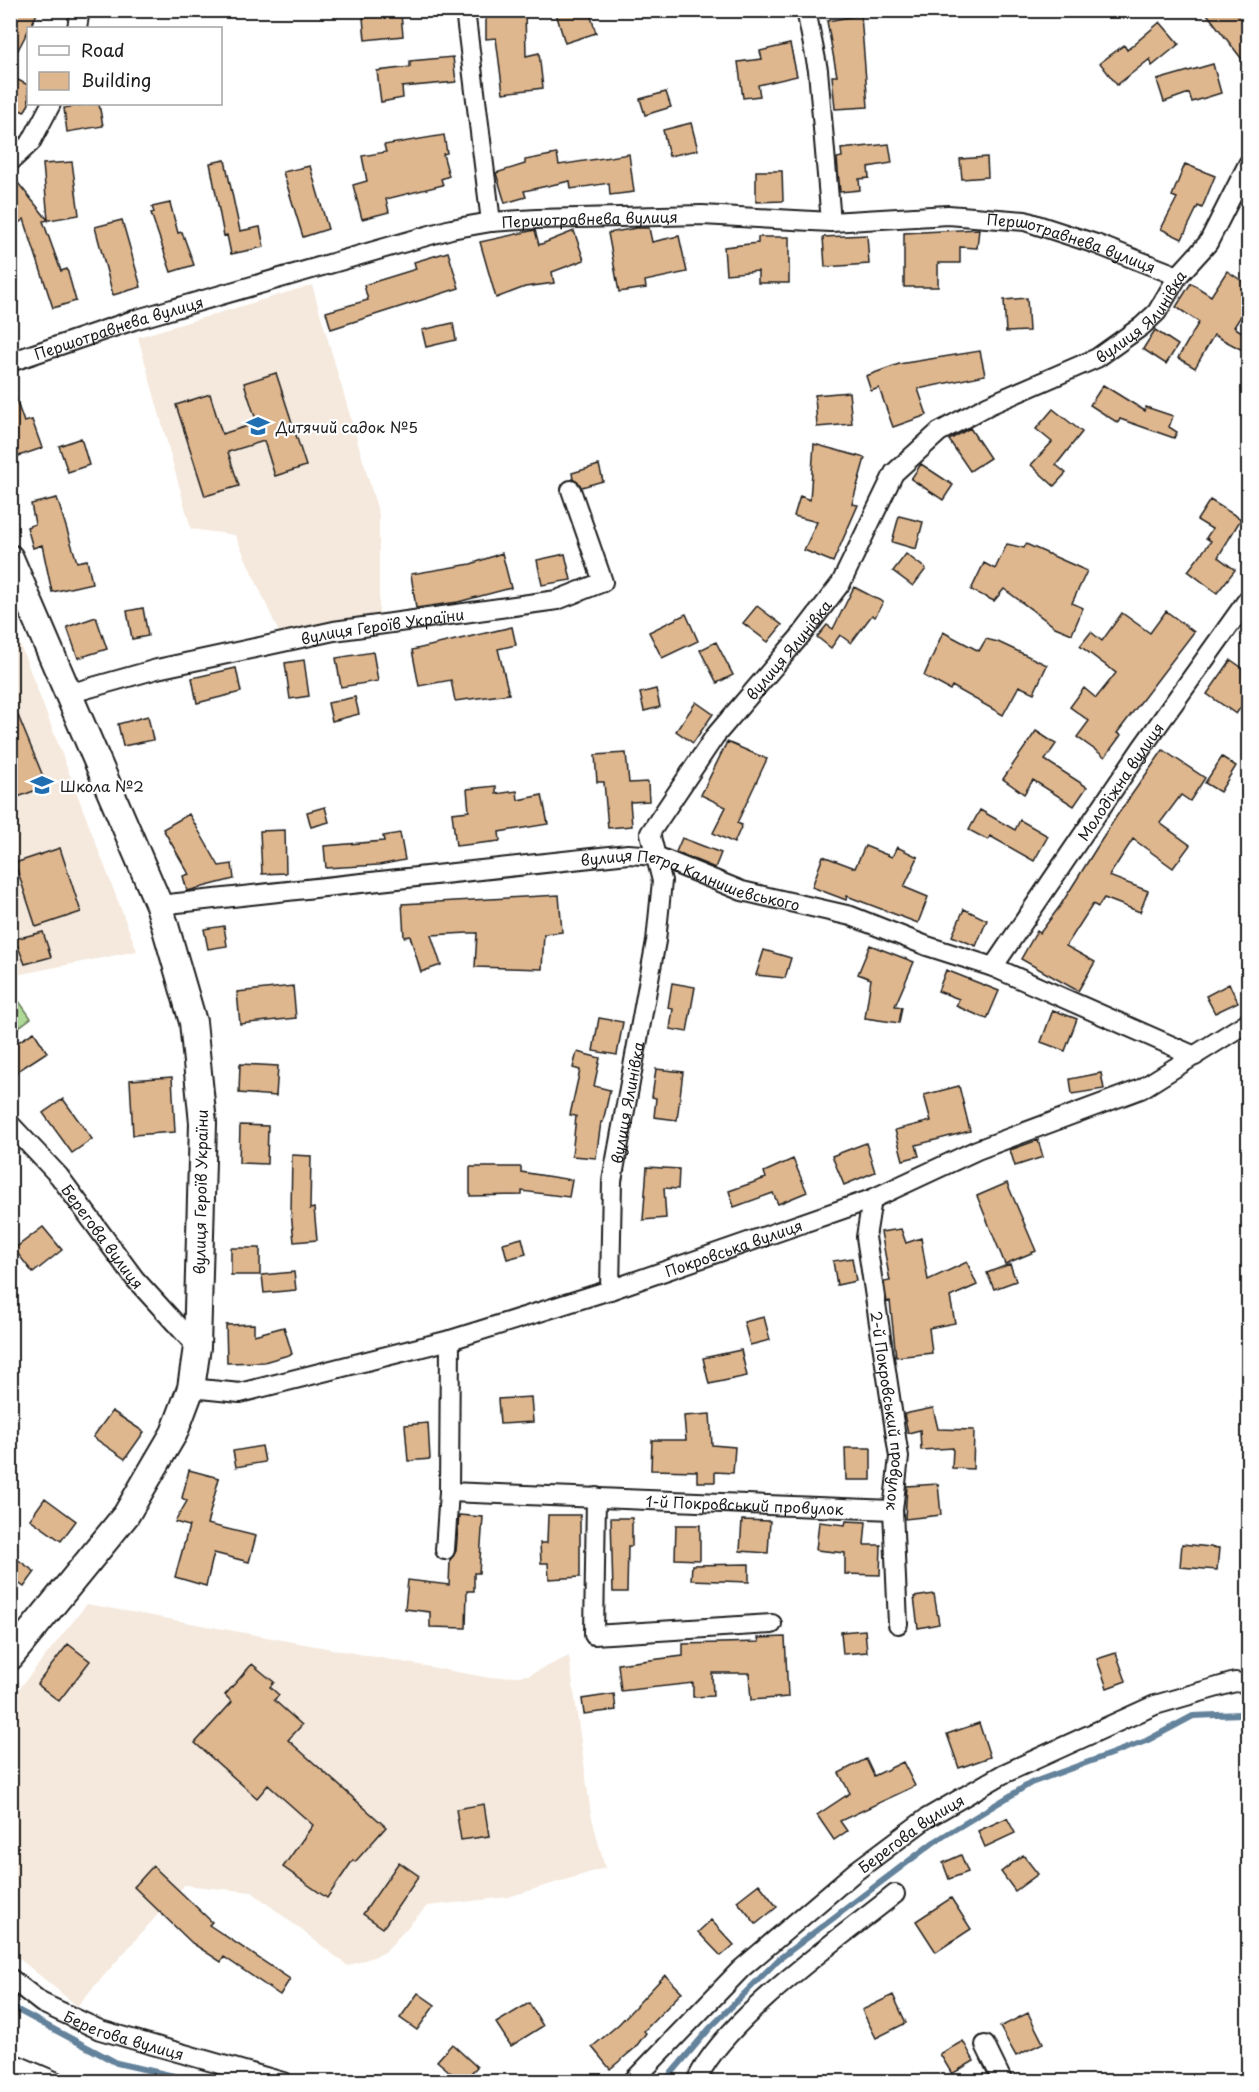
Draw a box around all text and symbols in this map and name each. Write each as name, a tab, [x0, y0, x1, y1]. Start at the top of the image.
legend	[27, 27, 222, 105]
text: Road	[81, 36, 125, 63]
text: Building	[81, 66, 151, 93]
street label: Першотравнева вулиця	[501, 204, 678, 233]
street label: Першотравнева вулиця	[986, 207, 1159, 278]
street label: вулиця Ялинівка	[1090, 263, 1191, 368]
street label: Першотравнева вулиця	[31, 289, 206, 365]
school or university icon: Дитячий садок №5	[245, 413, 271, 439]
place label: Дитячий садок №5	[275, 415, 418, 438]
street label: вулиця Ялинівка	[740, 594, 837, 704]
street label: вулиця Героїв України	[298, 602, 465, 649]
street label: Молодіжна вулиця	[1071, 717, 1168, 845]
school or university icon: Школа №2	[29, 772, 55, 798]
place label: Школа №2	[60, 774, 144, 797]
street label: вулиця Петра Калнишевського	[579, 842, 802, 915]
street label: вулиця Ялинівка	[604, 1039, 649, 1165]
street label: вулиця Героїв України	[187, 1109, 213, 1275]
street label: Берегова вулиця	[57, 1179, 150, 1293]
street label: Покровська вулиця	[661, 1213, 805, 1282]
street label: 2-й Покровський провулок	[866, 1309, 911, 1512]
street label: 1-й Покровський провулок	[645, 1488, 844, 1519]
street label: Берегова вулиця	[853, 1788, 968, 1878]
street label: Берегова вулиця	[61, 2003, 187, 2065]

